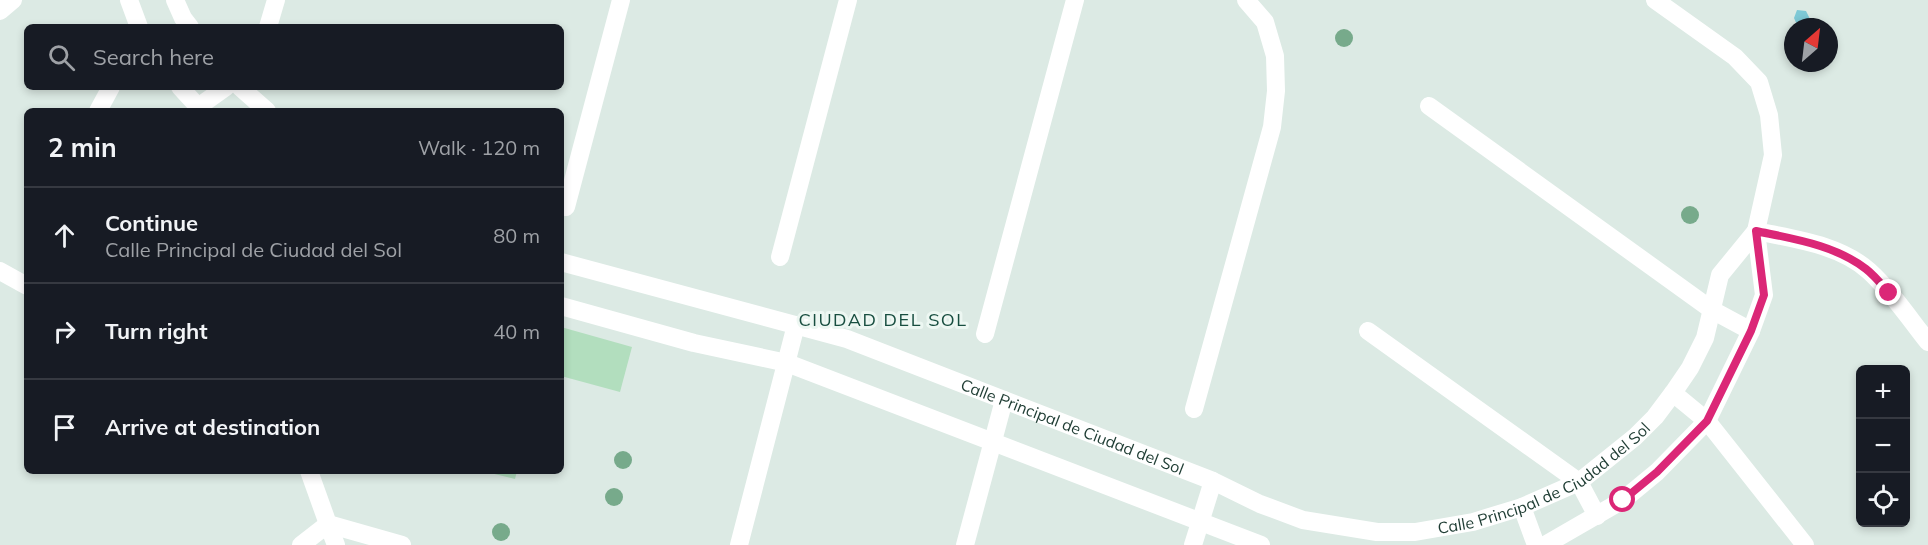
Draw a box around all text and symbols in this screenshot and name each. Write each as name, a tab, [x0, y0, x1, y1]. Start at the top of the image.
north arrow	[1784, 18, 1838, 72]
search box	[24, 24, 564, 90]
icon: search	[45, 41, 78, 74]
text: Search here	[93, 43, 214, 71]
text: 2 min	[48, 131, 117, 164]
text: Walk · 120 m	[418, 135, 540, 160]
text: Continue	[105, 209, 198, 237]
icon: ahead	[48, 219, 81, 252]
text: 80 m	[493, 223, 540, 248]
text: Calle Principal de Ciudad del Sol	[105, 237, 402, 262]
route end	[1875, 279, 1901, 305]
district label: CIUDAD DEL SOL	[798, 308, 968, 331]
icon: right	[48, 315, 81, 348]
text: Turn right	[105, 317, 208, 345]
text: 40 m	[493, 319, 540, 344]
map controls	[1856, 365, 1910, 527]
button: +	[1856, 365, 1910, 419]
street label: Calle Principal de Ciudad del Sol	[958, 374, 1187, 479]
icon: arrive	[48, 411, 81, 444]
text: Arrive at destination	[105, 413, 320, 441]
street label: Calle Principal de Ciudad del Sol	[1436, 418, 1654, 538]
button: −	[1856, 419, 1910, 473]
button: locate	[1856, 473, 1910, 527]
route start	[1609, 486, 1635, 512]

